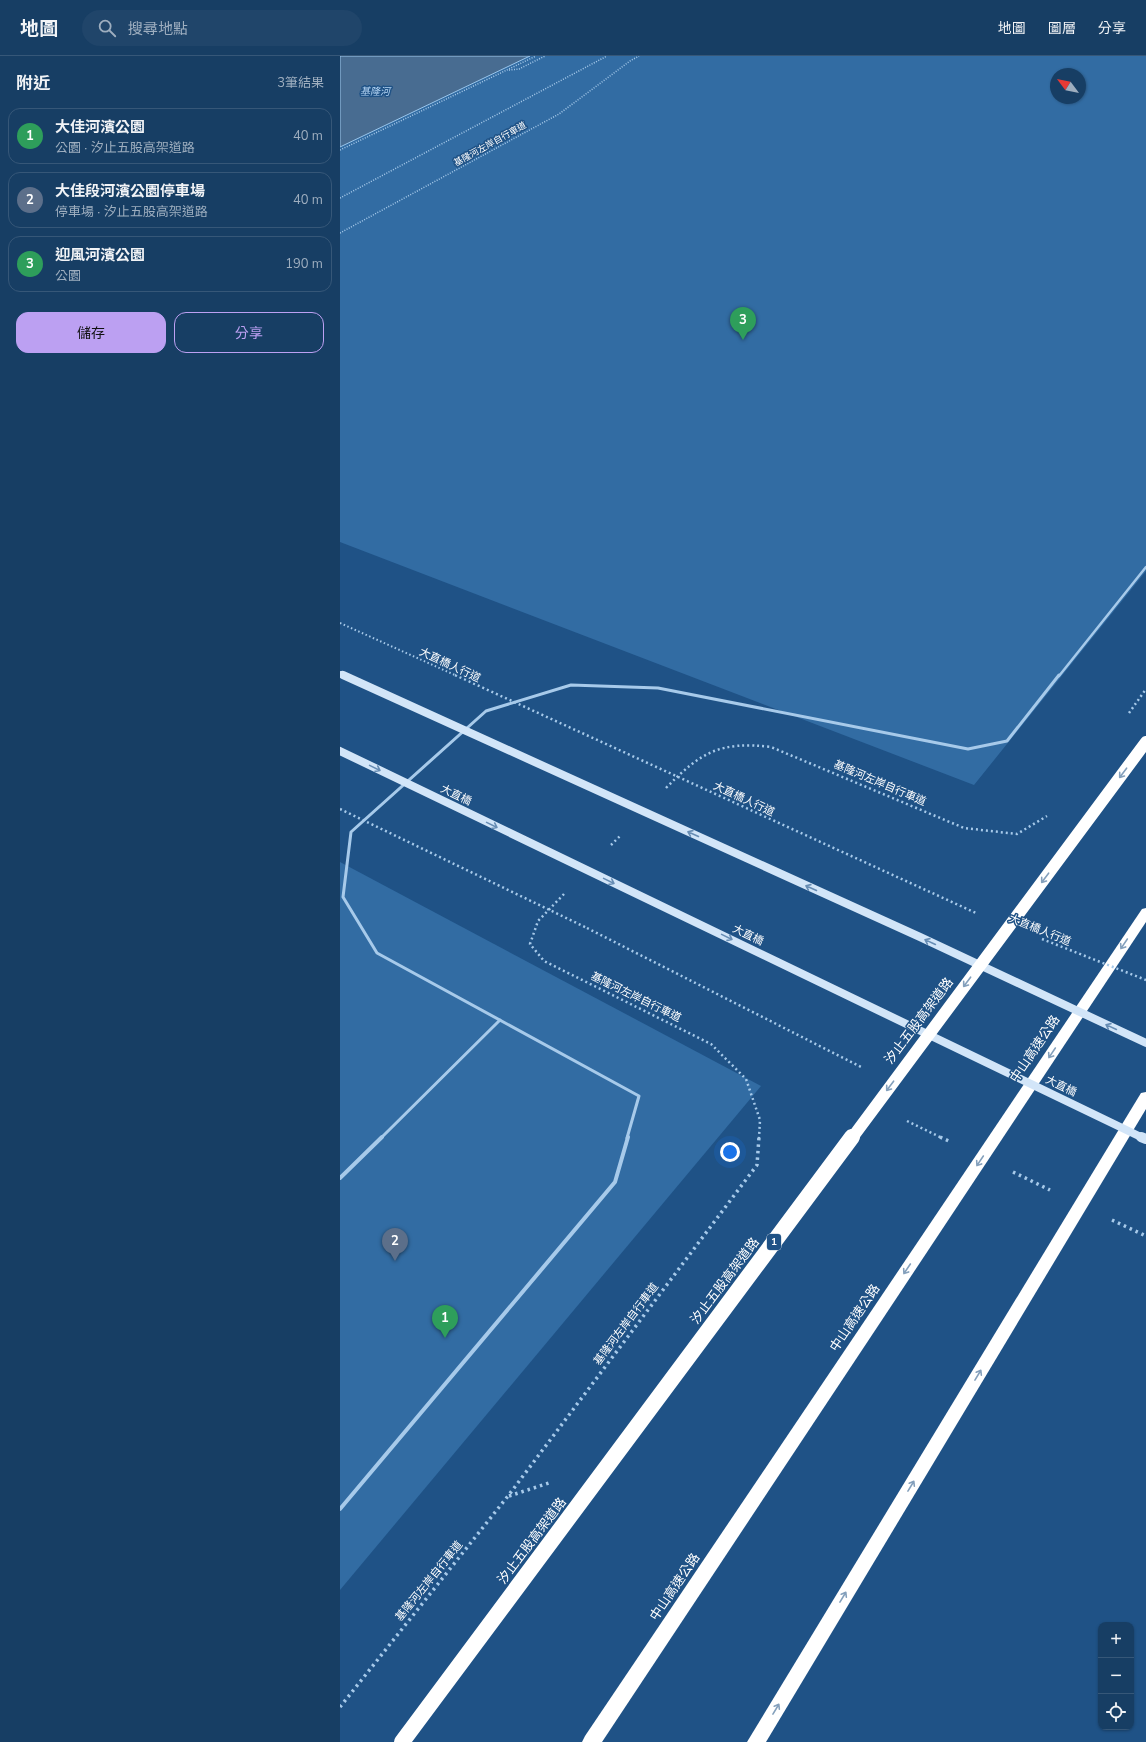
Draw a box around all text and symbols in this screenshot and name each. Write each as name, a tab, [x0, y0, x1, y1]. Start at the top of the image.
search box	[82, 10, 362, 46]
text: 地圖	[20, 16, 58, 42]
icon: search	[96, 17, 118, 39]
text: 搜尋地點	[128, 19, 188, 39]
text: 地圖	[998, 19, 1026, 38]
text: 圖層	[1048, 19, 1076, 38]
text: 分享	[1098, 19, 1126, 38]
north arrow	[1050, 68, 1086, 104]
text: 附近	[16, 72, 50, 95]
text: 3筆結果	[277, 74, 324, 92]
water label: 基隆河	[360, 85, 392, 99]
text: 大佳河濱公園	[55, 117, 145, 137]
street label: 基隆河左岸自行車道	[452, 119, 528, 169]
text: 1	[26, 127, 34, 145]
text: 40 m	[293, 127, 323, 145]
text: 公園 · 汐止五股高架道路	[55, 139, 195, 157]
text: 大佳段河濱公園停車場	[55, 181, 205, 201]
text: 2	[26, 191, 34, 209]
text: 40 m	[293, 191, 323, 209]
text: 停車場 · 汐止五股高架道路	[55, 203, 208, 221]
text: 迎風河濱公園	[55, 245, 145, 265]
text: 3	[26, 255, 34, 273]
text: 190 m	[285, 255, 323, 273]
text: 公園	[55, 267, 81, 285]
pin: 3	[730, 307, 756, 340]
button: 儲存	[16, 312, 166, 353]
button: 分享	[174, 312, 324, 353]
street label: 大直橋人行道	[417, 644, 483, 686]
street label: 基隆河左岸自行車道	[832, 757, 928, 809]
one-way arrow	[369, 765, 381, 772]
one-way arrow	[1119, 768, 1127, 779]
street label: 大直橋人行道	[711, 778, 777, 820]
street label: 大直橋	[438, 781, 474, 809]
one-way arrow	[486, 822, 498, 829]
one-way arrow	[687, 830, 699, 837]
one-way arrow	[1041, 872, 1049, 883]
one-way arrow	[603, 878, 615, 885]
one-way arrow	[806, 884, 818, 891]
street label: 大直橋人行道	[1007, 911, 1073, 949]
street label: 大直橋	[730, 921, 766, 949]
one-way arrow	[720, 934, 732, 941]
one-way arrow	[924, 938, 936, 945]
one-way arrow	[1120, 939, 1128, 950]
street label: 基隆河左岸自行車道	[588, 969, 684, 1025]
street label: 汐止五股高架道路	[881, 974, 957, 1068]
one-way arrow	[963, 976, 972, 987]
street label: 中山高速公路	[1006, 1012, 1064, 1086]
one-way arrow	[1105, 1023, 1117, 1030]
one-way arrow	[1048, 1047, 1056, 1058]
street label: 大直橋	[1043, 1072, 1079, 1100]
one-way arrow	[886, 1081, 894, 1092]
your location	[720, 1142, 740, 1162]
one-way arrow	[976, 1155, 984, 1166]
pin: 2	[382, 1228, 408, 1261]
street label: 汐止五股高架道路	[687, 1234, 763, 1328]
road number: 1	[767, 1234, 781, 1250]
one-way arrow	[903, 1263, 912, 1274]
street label: 基隆河左岸自行車道	[590, 1280, 662, 1368]
street label: 中山高速公路	[826, 1281, 884, 1355]
pin: 1	[432, 1305, 458, 1338]
one-way arrow	[974, 1370, 982, 1381]
one-way arrow	[907, 1480, 915, 1492]
street label: 汐止五股高架道路	[494, 1494, 570, 1588]
street label: 基隆河左岸自行車道	[392, 1538, 466, 1624]
street label: 中山高速公路	[646, 1550, 704, 1624]
one-way arrow	[840, 1591, 848, 1603]
map controls	[1098, 1622, 1134, 1730]
button: +	[1098, 1622, 1134, 1658]
button: −	[1098, 1658, 1134, 1694]
button: locate	[1098, 1694, 1134, 1730]
one-way arrow	[773, 1703, 781, 1715]

